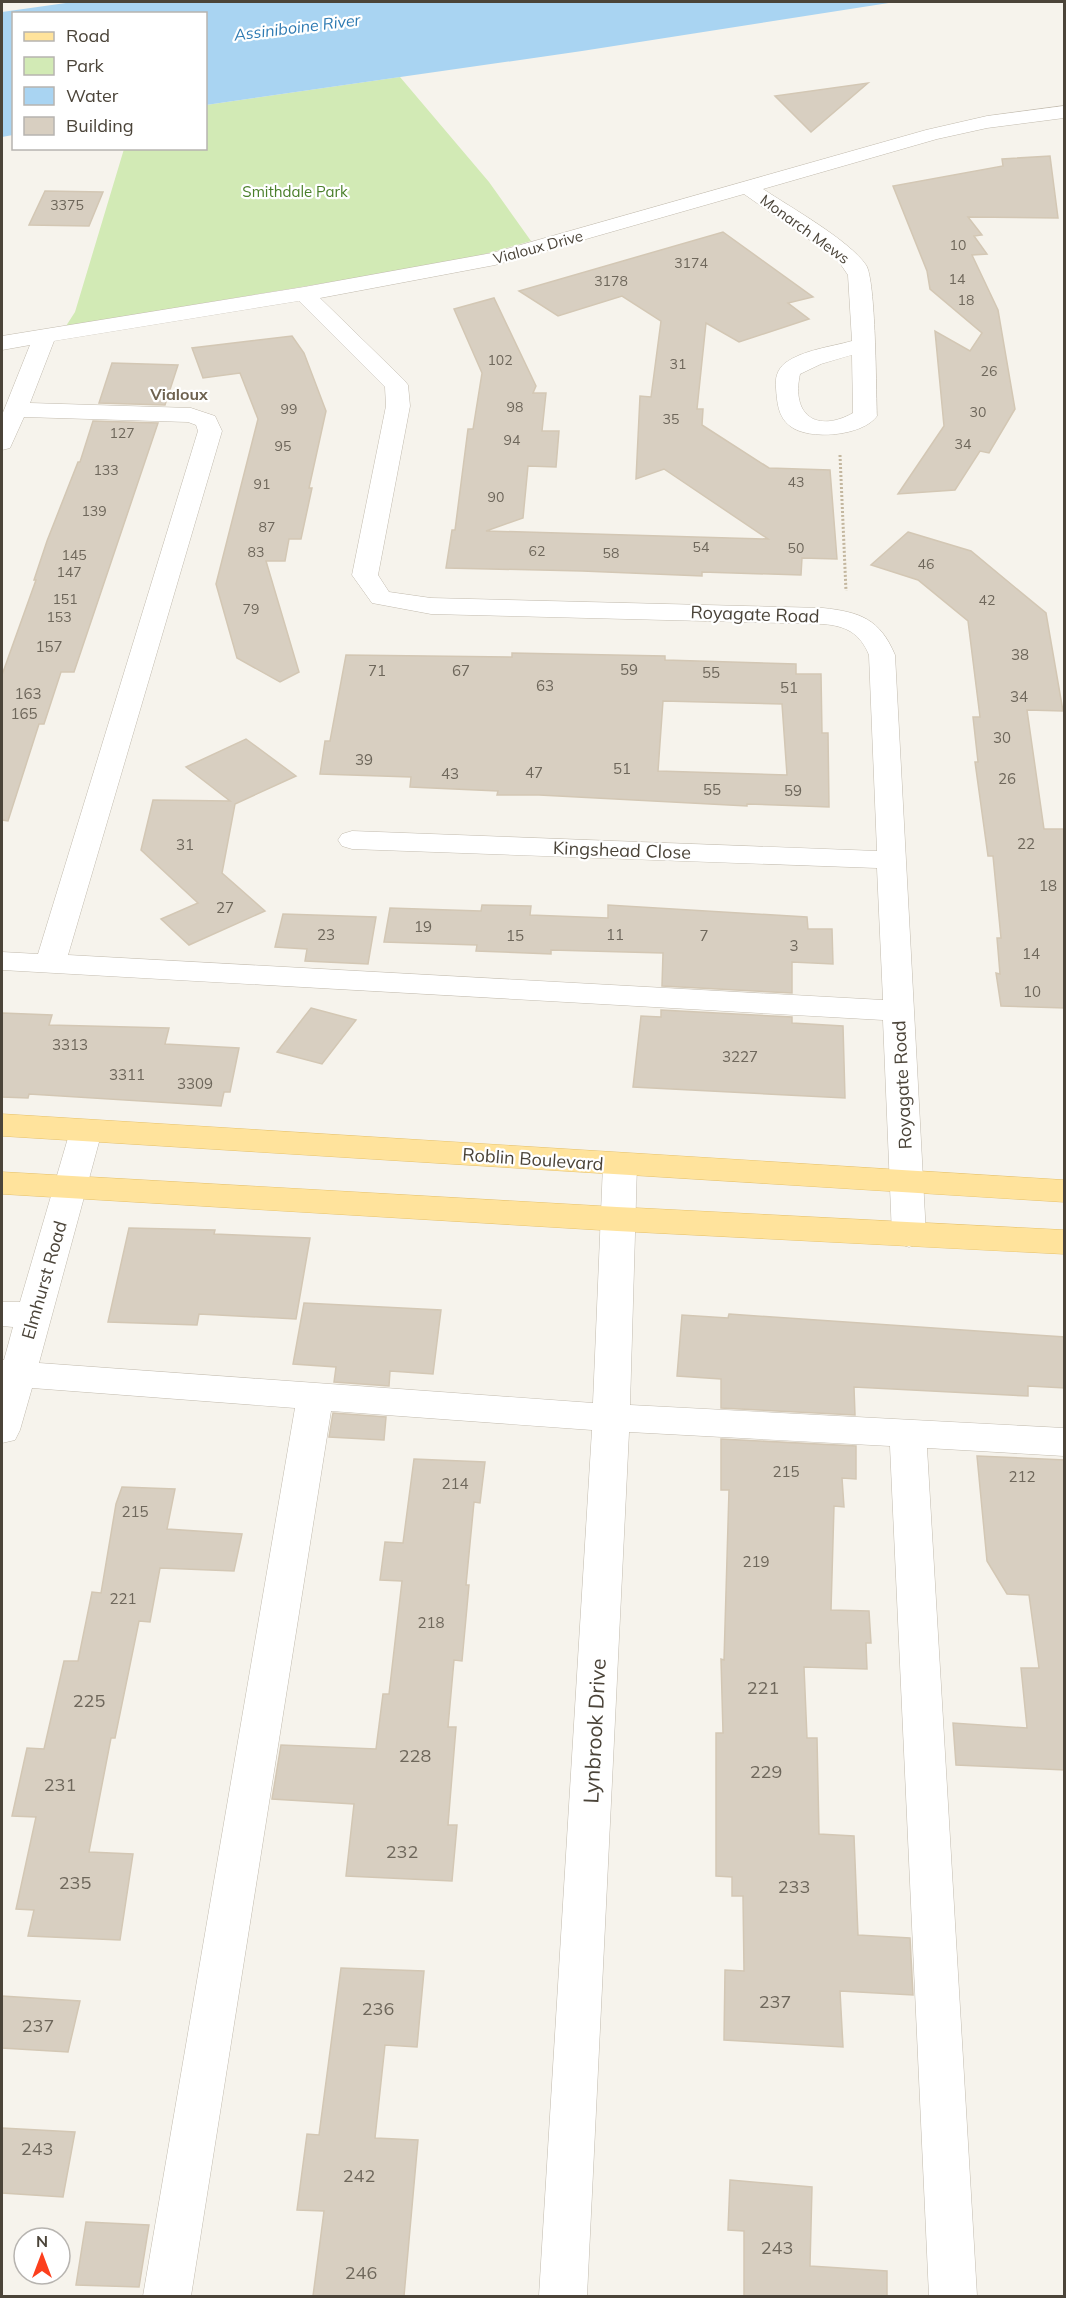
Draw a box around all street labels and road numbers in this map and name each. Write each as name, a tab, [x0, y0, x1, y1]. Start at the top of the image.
street label: Monarch Mews	[757, 190, 853, 268]
street label: Vialoux Drive	[491, 226, 585, 268]
street label: Royagate Road	[690, 600, 820, 628]
street label: Kingshead Close	[553, 836, 691, 864]
street label: Royagate Road	[887, 1020, 917, 1150]
street label: Roblin Boulevard	[462, 1143, 604, 1175]
street label: Elmhurst Road	[16, 1218, 72, 1342]
street label: Lynbrook Drive	[577, 1658, 611, 1804]

